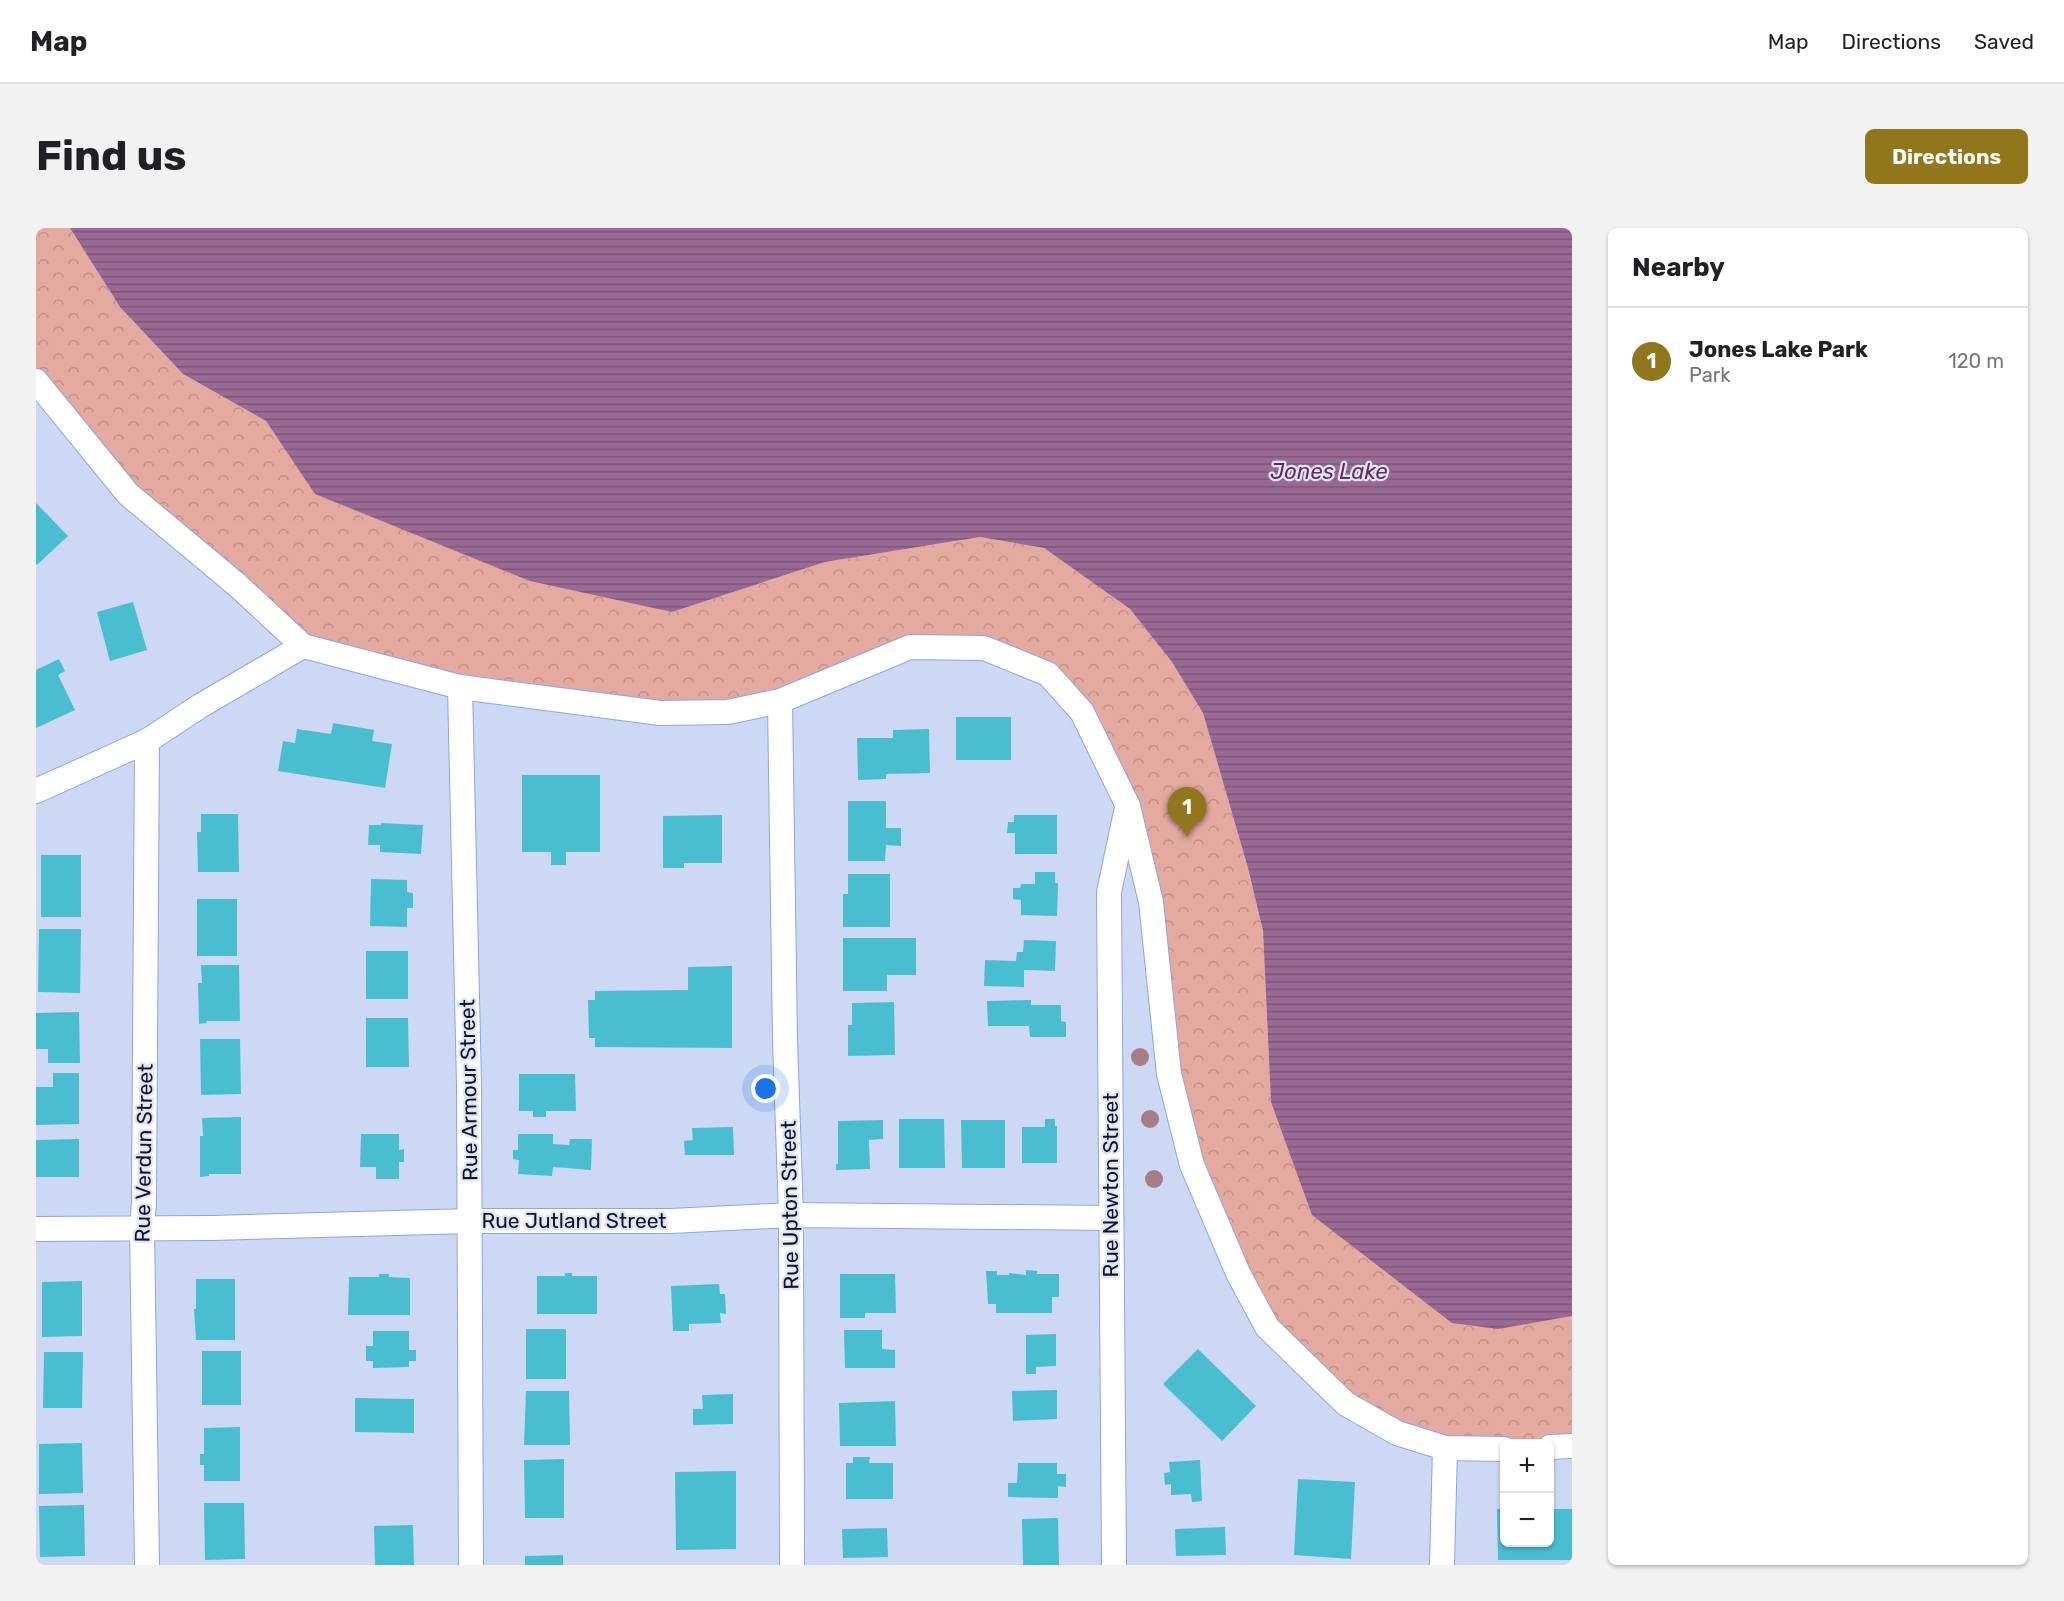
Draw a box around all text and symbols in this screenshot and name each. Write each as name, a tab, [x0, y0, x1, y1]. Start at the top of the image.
text: Map	[30, 25, 87, 58]
text: Map	[1768, 29, 1809, 54]
text: Directions	[1842, 29, 1941, 54]
text: Saved	[1974, 29, 2034, 54]
button: Directions	[1865, 129, 2028, 184]
text: Find us	[36, 131, 187, 181]
text: Nearby	[1632, 252, 1725, 283]
text: Jones Lake Park	[1689, 336, 1868, 363]
text: 1	[1647, 349, 1656, 373]
text: 120 m	[1948, 349, 2004, 373]
text: Park	[1689, 363, 1731, 387]
water label: Jones Lake	[1271, 458, 1387, 485]
pin: 1	[1168, 788, 1206, 837]
street label: Rue Armour Street	[454, 999, 483, 1181]
street label: Rue Verdun Street	[129, 1063, 158, 1243]
your location	[751, 1074, 780, 1103]
street label: Rue Newton Street	[1098, 1092, 1123, 1278]
street label: Rue Upton Street	[776, 1120, 803, 1290]
street label: Rue Jutland Street	[481, 1208, 667, 1233]
map controls	[1500, 1439, 1554, 1547]
button: +	[1500, 1439, 1554, 1493]
button: −	[1500, 1493, 1554, 1547]

